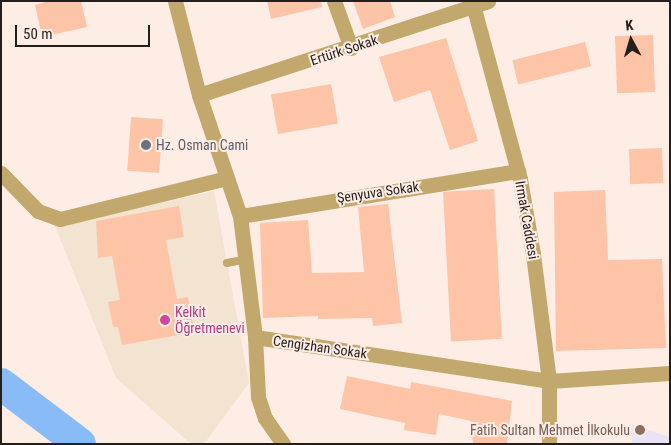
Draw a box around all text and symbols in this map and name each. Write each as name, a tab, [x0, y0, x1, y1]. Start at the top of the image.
scale bar	[18, 15, 152, 47]
north arrow	[606, 15, 656, 65]
text: K	[625, 17, 634, 33]
text: 50 m	[23, 25, 53, 43]
street label: Ertürk Sokak	[308, 31, 380, 69]
place label: Hz. Osman Cami	[156, 137, 248, 153]
marker: Hz. Osman Cami	[140, 139, 152, 151]
street label: Şenyuva Sokak	[336, 178, 420, 206]
street label: Irmak Caddesi	[512, 180, 542, 260]
place label: Kelkit Öğretmenevi	[175, 304, 245, 336]
marker: Kelkit Öğretmenevi	[159, 314, 171, 326]
street label: Cengizhan Sokak	[272, 332, 368, 362]
place label: Fatih Sultan Mehmet İlkokulu	[470, 422, 630, 438]
marker: Fatih Sultan Mehmet İlkokulu	[634, 424, 646, 436]

